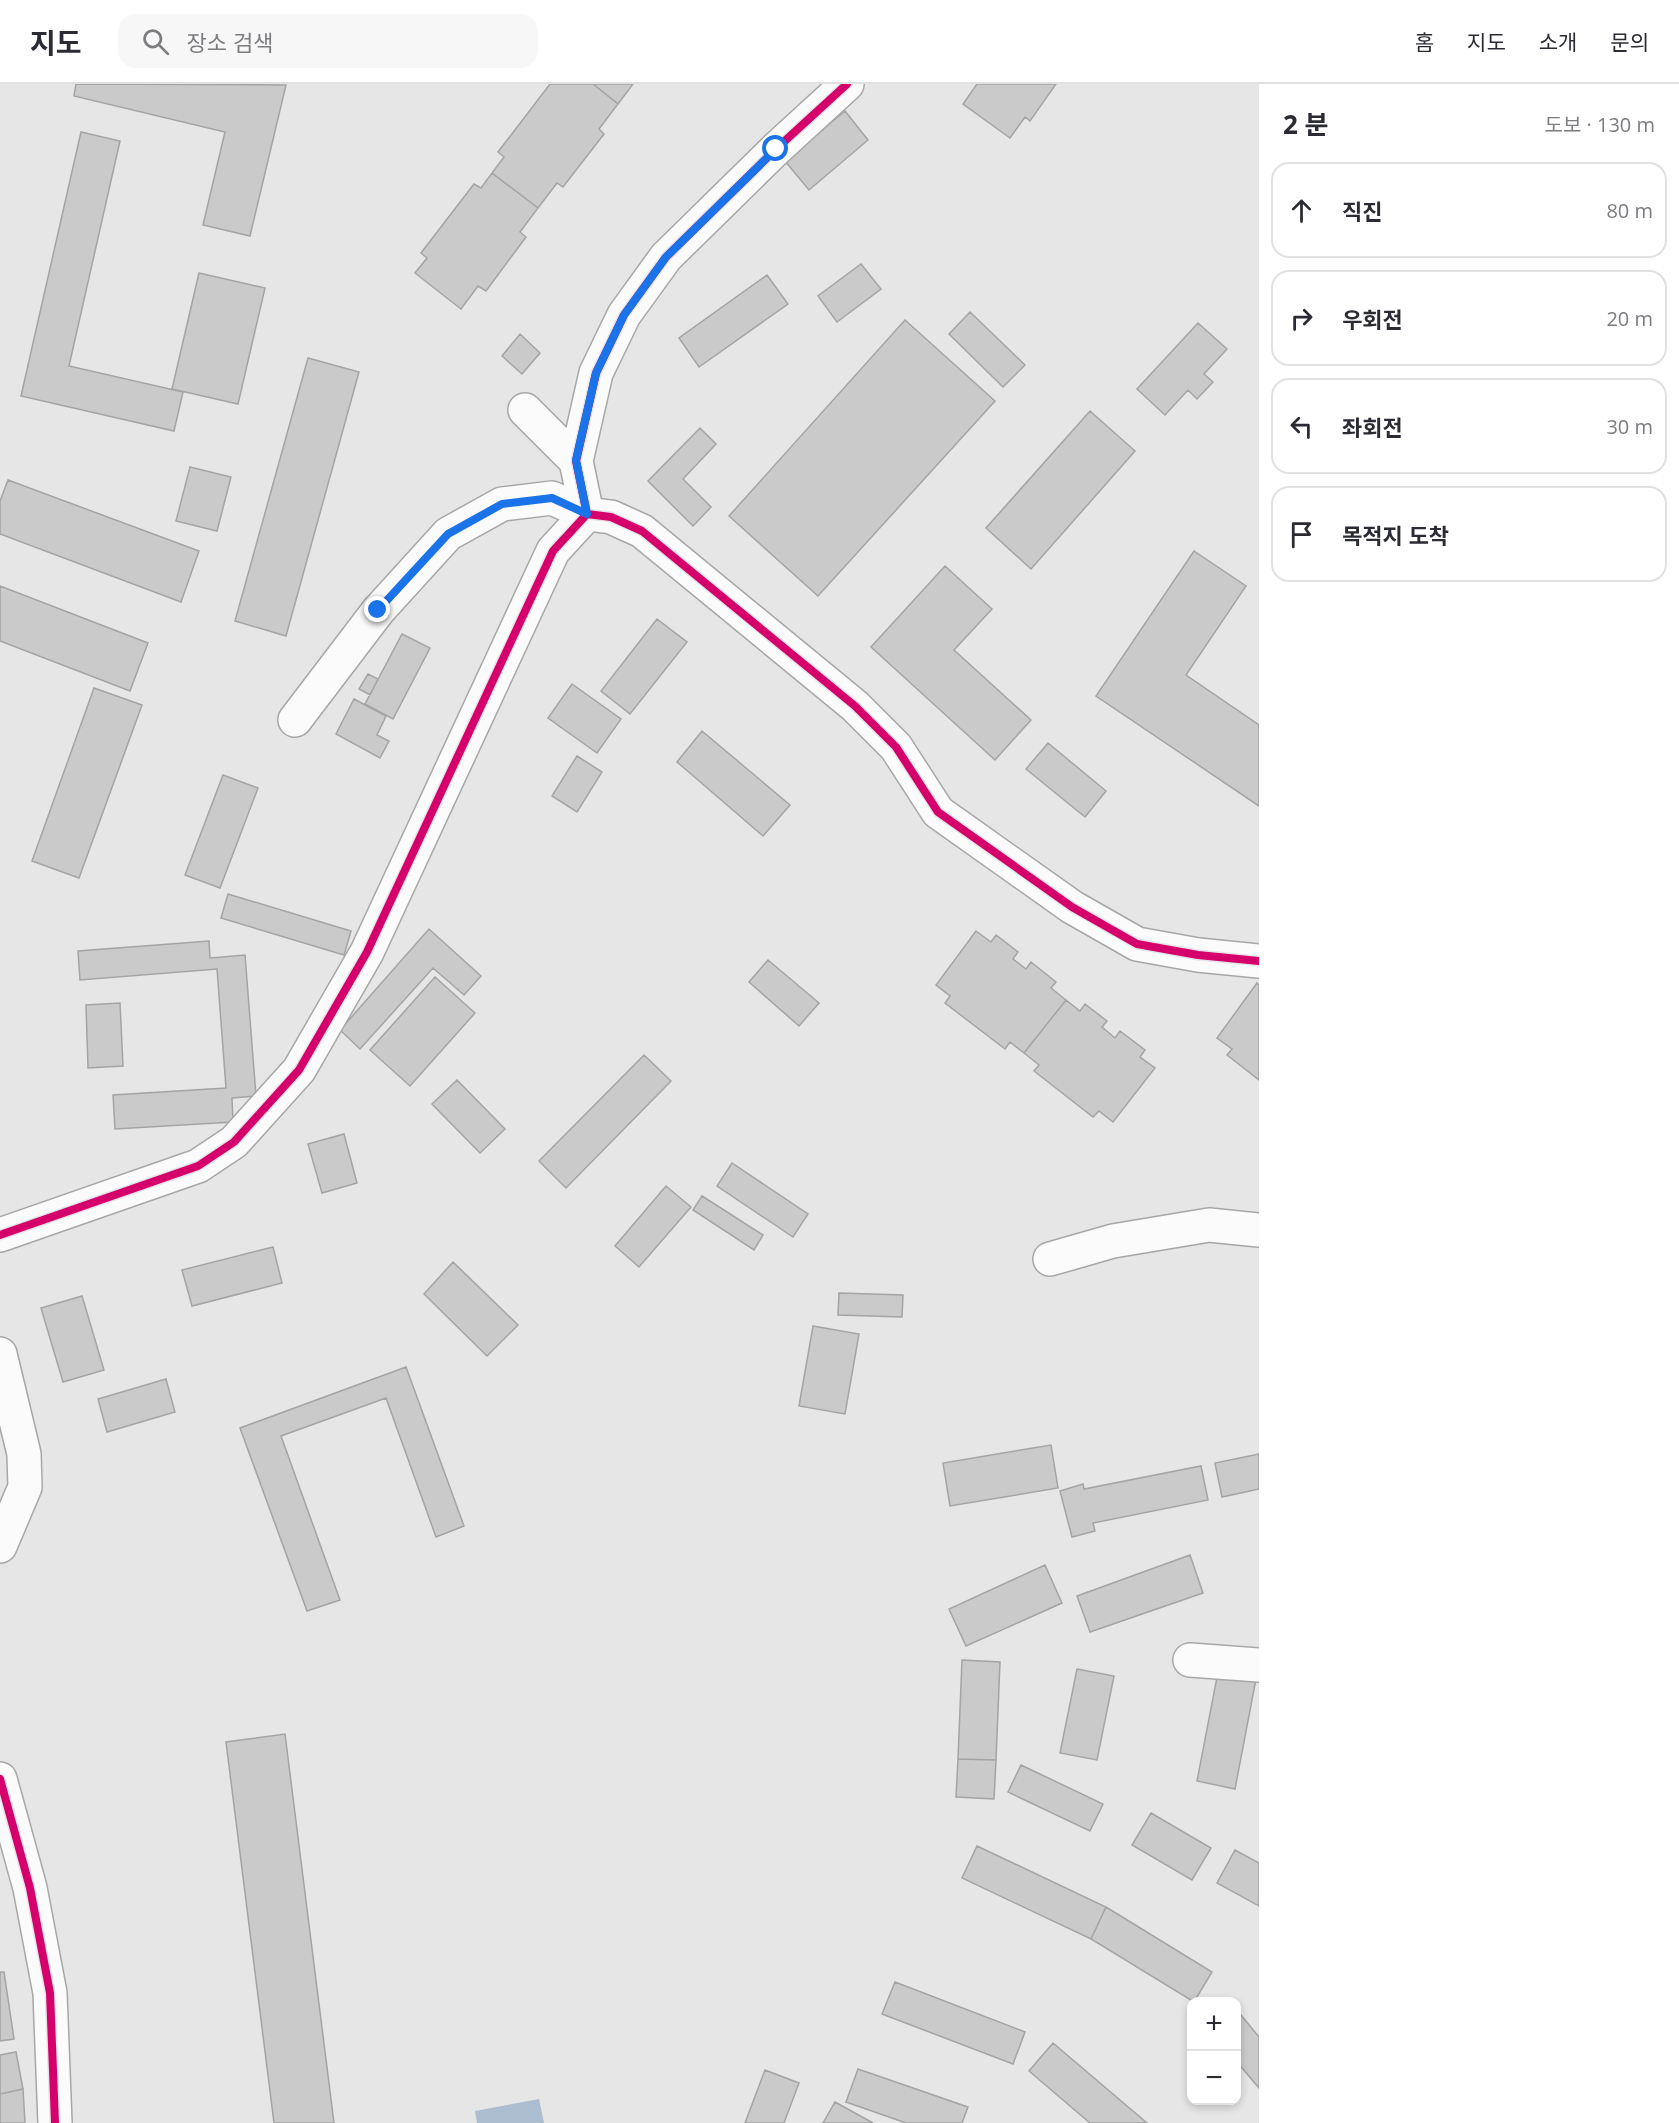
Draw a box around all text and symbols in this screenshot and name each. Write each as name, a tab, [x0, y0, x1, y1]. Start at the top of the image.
search box	[118, 14, 538, 68]
text: 지도	[30, 23, 82, 61]
icon: search	[139, 25, 172, 58]
text: 장소 검색	[187, 27, 273, 57]
text: 홈	[1415, 28, 1434, 56]
text: 지도	[1467, 28, 1506, 56]
text: 소개	[1539, 28, 1577, 56]
text: 문의	[1610, 28, 1649, 56]
text: 2 분	[1283, 106, 1329, 142]
text: 도보 · 130 m	[1545, 111, 1655, 138]
route start	[762, 135, 788, 161]
icon: ahead	[1285, 194, 1318, 227]
text: 직진	[1342, 196, 1382, 226]
text: 80 m	[1606, 197, 1653, 224]
icon: right	[1285, 302, 1318, 335]
text: 우회전	[1342, 304, 1403, 334]
text: 20 m	[1606, 305, 1653, 332]
icon: left	[1285, 410, 1318, 443]
text: 좌회전	[1342, 412, 1403, 442]
text: 30 m	[1606, 413, 1653, 440]
icon: arrive	[1285, 518, 1318, 551]
text: 목적지 도착	[1342, 520, 1449, 550]
route end	[364, 596, 390, 622]
map controls	[1187, 1997, 1241, 2105]
button: +	[1187, 1997, 1241, 2051]
button: −	[1187, 2051, 1241, 2105]

